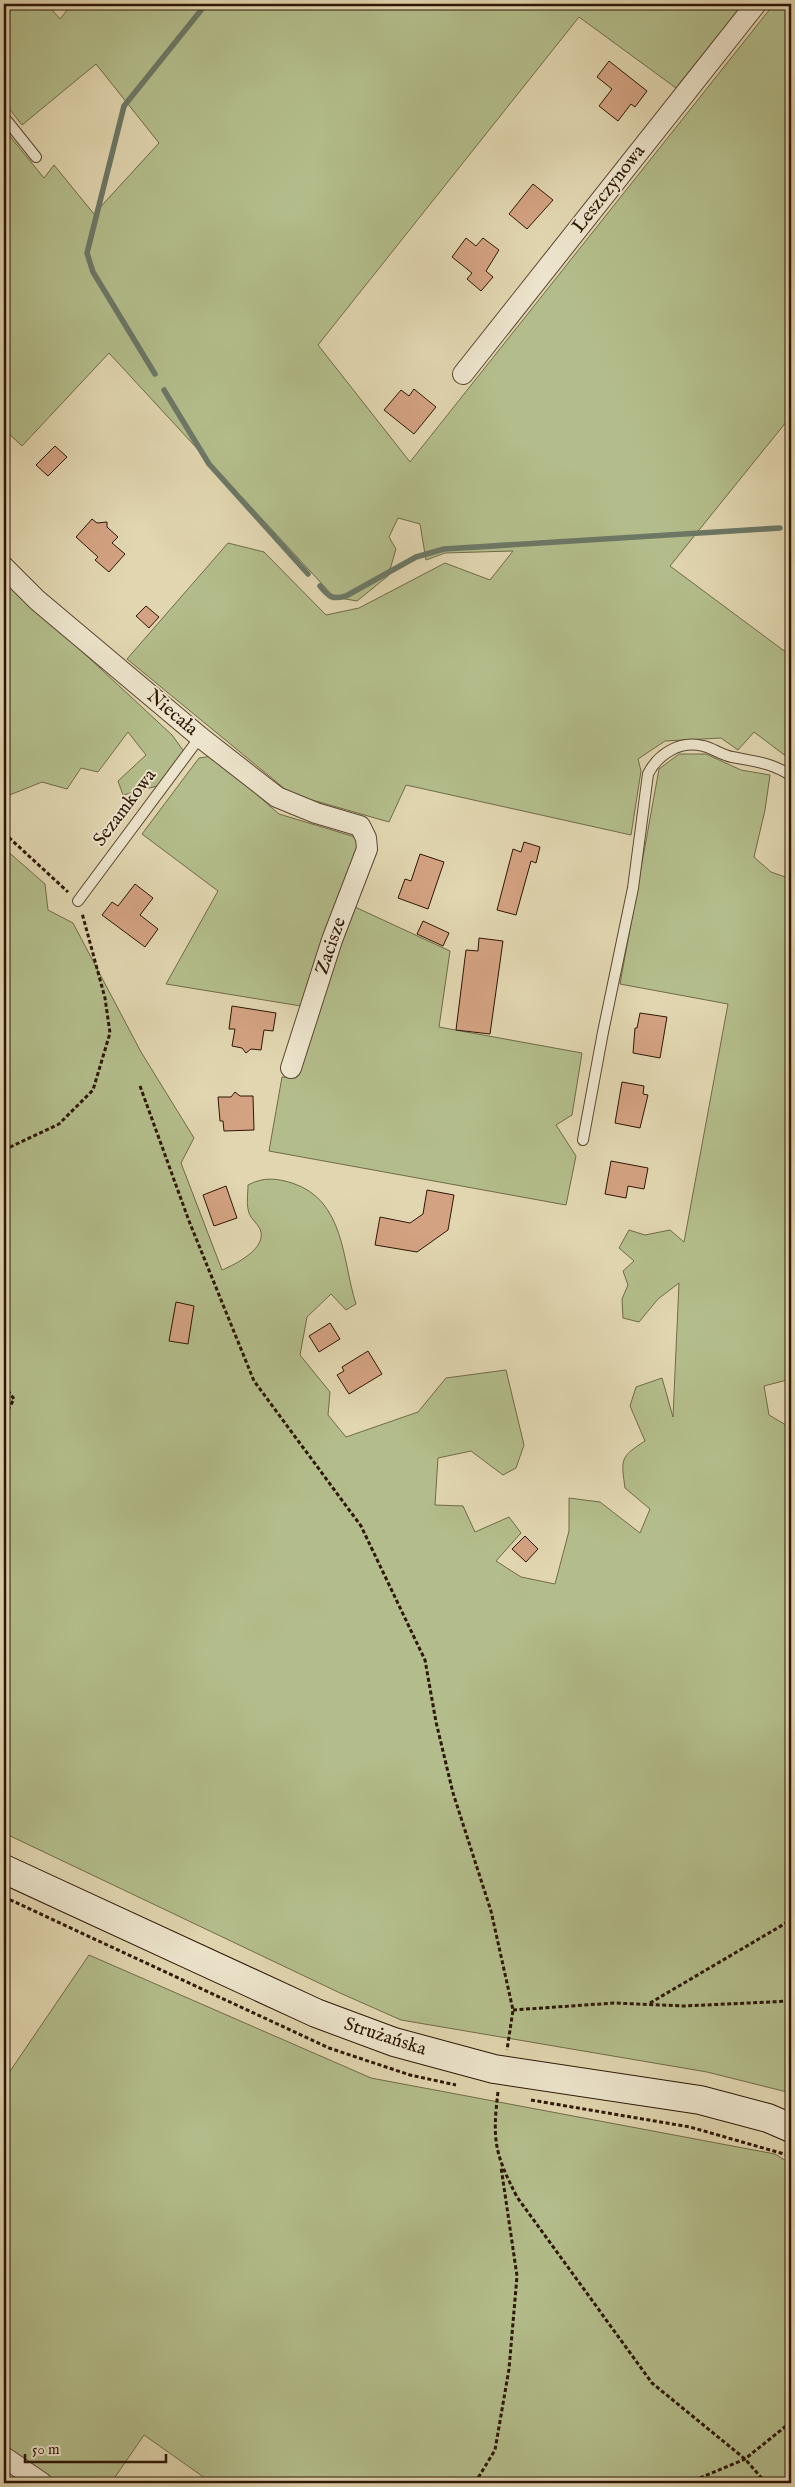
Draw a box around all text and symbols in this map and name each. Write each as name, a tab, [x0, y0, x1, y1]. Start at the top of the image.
street label: Leszczynowa	[567, 140, 651, 238]
street label: Niecała	[141, 685, 203, 742]
street label: Sezamkowa	[88, 764, 162, 852]
street label: Zacisze	[310, 914, 352, 978]
street label: Strużańska	[341, 2012, 430, 2062]
scale bar	[25, 2432, 166, 2464]
text: 50 m	[32, 2440, 60, 2459]

